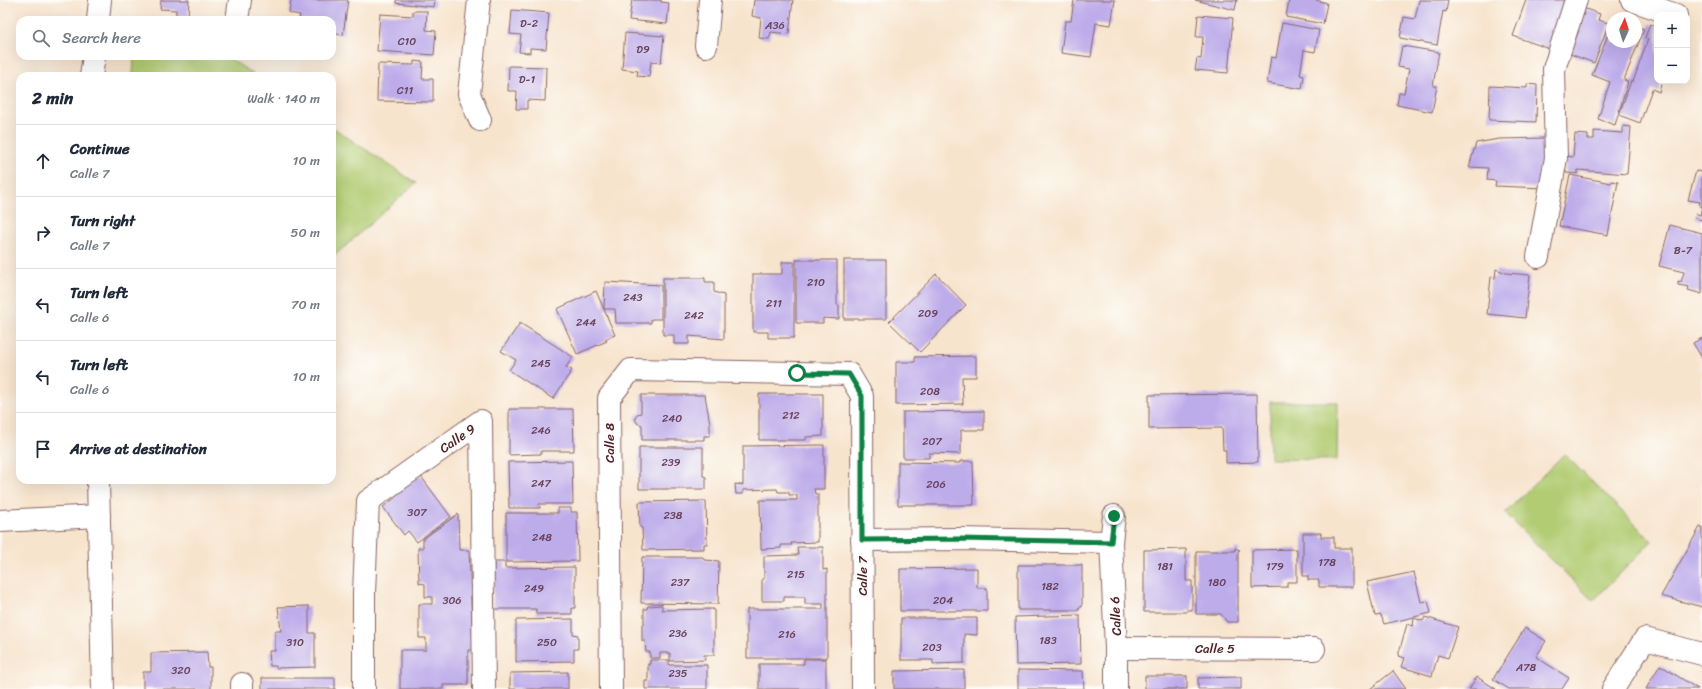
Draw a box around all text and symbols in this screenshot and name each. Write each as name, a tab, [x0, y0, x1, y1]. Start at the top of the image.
north arrow	[1606, 12, 1642, 48]
map controls	[1654, 12, 1690, 84]
button: +	[1654, 12, 1690, 48]
house number: D-2	[520, 14, 539, 33]
search box	[16, 16, 336, 60]
house number: A36	[764, 16, 785, 35]
text: Search here	[62, 25, 141, 51]
icon: search	[30, 27, 52, 49]
house number: C10	[398, 32, 416, 51]
house number: D9	[636, 40, 650, 59]
button: −	[1654, 48, 1690, 84]
house number: D-1	[519, 70, 535, 89]
house number: C11	[397, 81, 413, 100]
text: 2 min	[32, 83, 73, 113]
text: Walk · 140 m	[247, 87, 320, 110]
text: Continue	[70, 136, 130, 162]
text: 10 m	[293, 149, 320, 172]
icon: ahead	[32, 150, 54, 172]
text: Calle 7	[70, 162, 110, 185]
text: Turn right	[70, 208, 135, 234]
text: 50 m	[290, 221, 320, 244]
icon: right	[32, 222, 54, 244]
text: Calle 7	[70, 234, 110, 257]
house number: B-7	[1674, 241, 1693, 260]
house number: 210	[807, 273, 825, 292]
text: Turn left	[70, 280, 128, 306]
house number: 243	[623, 288, 643, 307]
text: 70 m	[291, 293, 320, 316]
icon: left	[32, 294, 54, 316]
house number: 211	[766, 294, 782, 313]
house number: 209	[918, 304, 938, 323]
text: Calle 6	[70, 306, 110, 329]
house number: 242	[684, 306, 704, 325]
house number: 244	[576, 313, 596, 332]
text: Turn left	[70, 352, 128, 378]
house number: 245	[531, 354, 551, 373]
route start	[788, 364, 806, 382]
text: 10 m	[293, 365, 320, 388]
icon: left	[32, 366, 54, 388]
text: Calle 6	[70, 378, 110, 401]
house number: 208	[920, 382, 940, 401]
house number: 212	[782, 406, 800, 425]
house number: 240	[662, 409, 682, 428]
street label: Calle 9	[434, 417, 480, 459]
house number: 246	[531, 421, 551, 440]
street label: Calle 8	[598, 423, 621, 463]
house number: 207	[922, 432, 943, 451]
text: Arrive at destination	[70, 436, 207, 462]
icon: arrive	[32, 438, 54, 460]
house number: 239	[661, 453, 681, 472]
house number: 247	[531, 474, 551, 493]
house number: 206	[926, 475, 946, 494]
house number: 307	[407, 503, 427, 522]
house number: 238	[663, 506, 683, 525]
route end	[1105, 507, 1123, 525]
house number: 248	[532, 528, 552, 547]
house number: 178	[1318, 553, 1336, 572]
street label: Calle 7	[851, 555, 874, 596]
house number: 181	[1157, 557, 1173, 576]
house number: 179	[1266, 557, 1284, 576]
house number: 215	[787, 565, 805, 584]
house number: 237	[671, 573, 690, 592]
house number: 180	[1208, 573, 1226, 592]
house number: 182	[1041, 577, 1060, 596]
house number: 249	[524, 579, 544, 598]
house number: 306	[442, 591, 462, 610]
house number: 204	[933, 591, 953, 610]
street label: Calle 6	[1103, 596, 1128, 636]
house number: 236	[669, 624, 687, 643]
house number: 216	[778, 625, 796, 644]
house number: 183	[1039, 631, 1057, 650]
house number: 310	[286, 633, 304, 652]
house number: 250	[537, 633, 557, 652]
street label: Calle 5	[1195, 637, 1235, 660]
house number: 203	[922, 638, 942, 657]
house number: A78	[1515, 658, 1536, 677]
house number: 320	[171, 661, 191, 680]
house number: 235	[668, 664, 688, 683]

